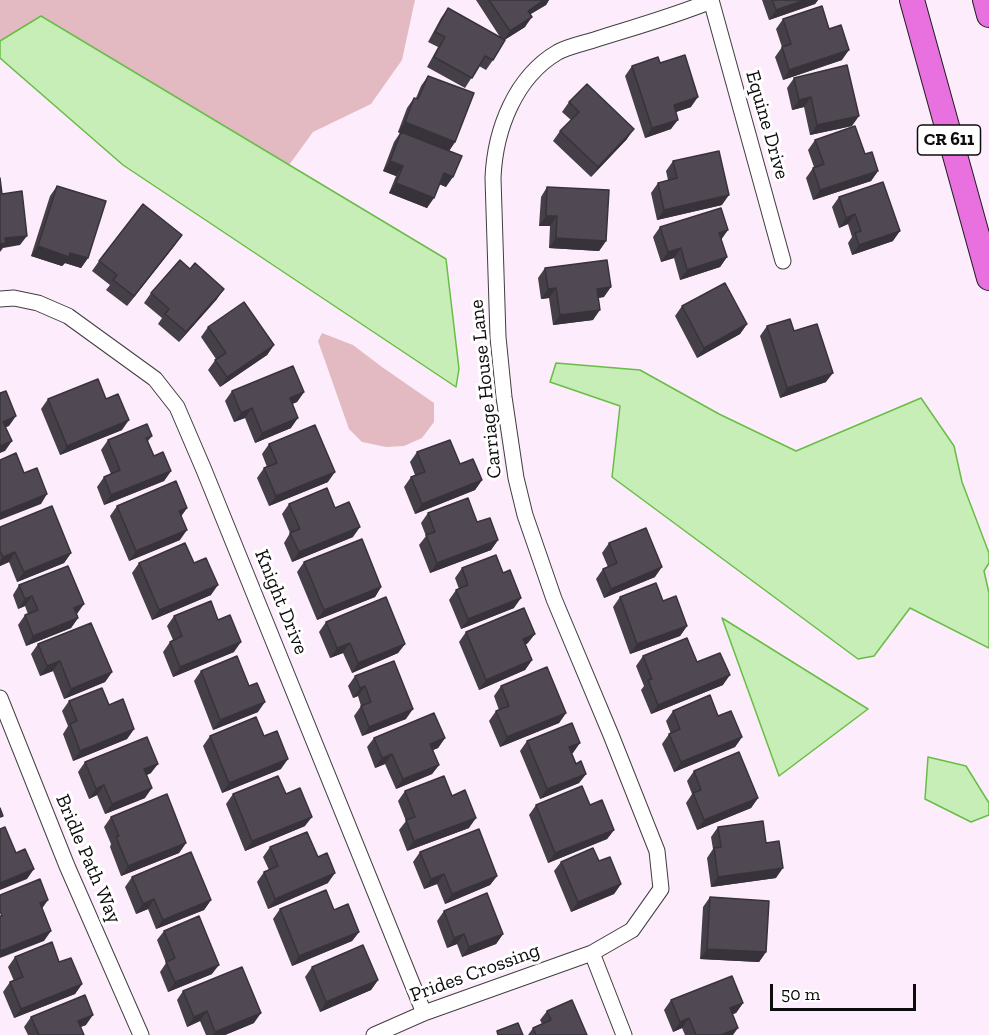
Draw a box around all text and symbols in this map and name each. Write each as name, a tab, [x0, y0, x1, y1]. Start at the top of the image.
street label: Equine Drive	[740, 68, 794, 182]
road number: CR 611	[918, 125, 980, 155]
street label: Carriage House Lane	[465, 298, 507, 480]
street label: Knight Drive	[249, 546, 313, 658]
street label: Bridle Path Way	[50, 791, 126, 927]
street label: Prides Crossing	[407, 938, 543, 1008]
scale bar	[773, 972, 918, 1010]
text: 50 m	[781, 983, 820, 1005]

